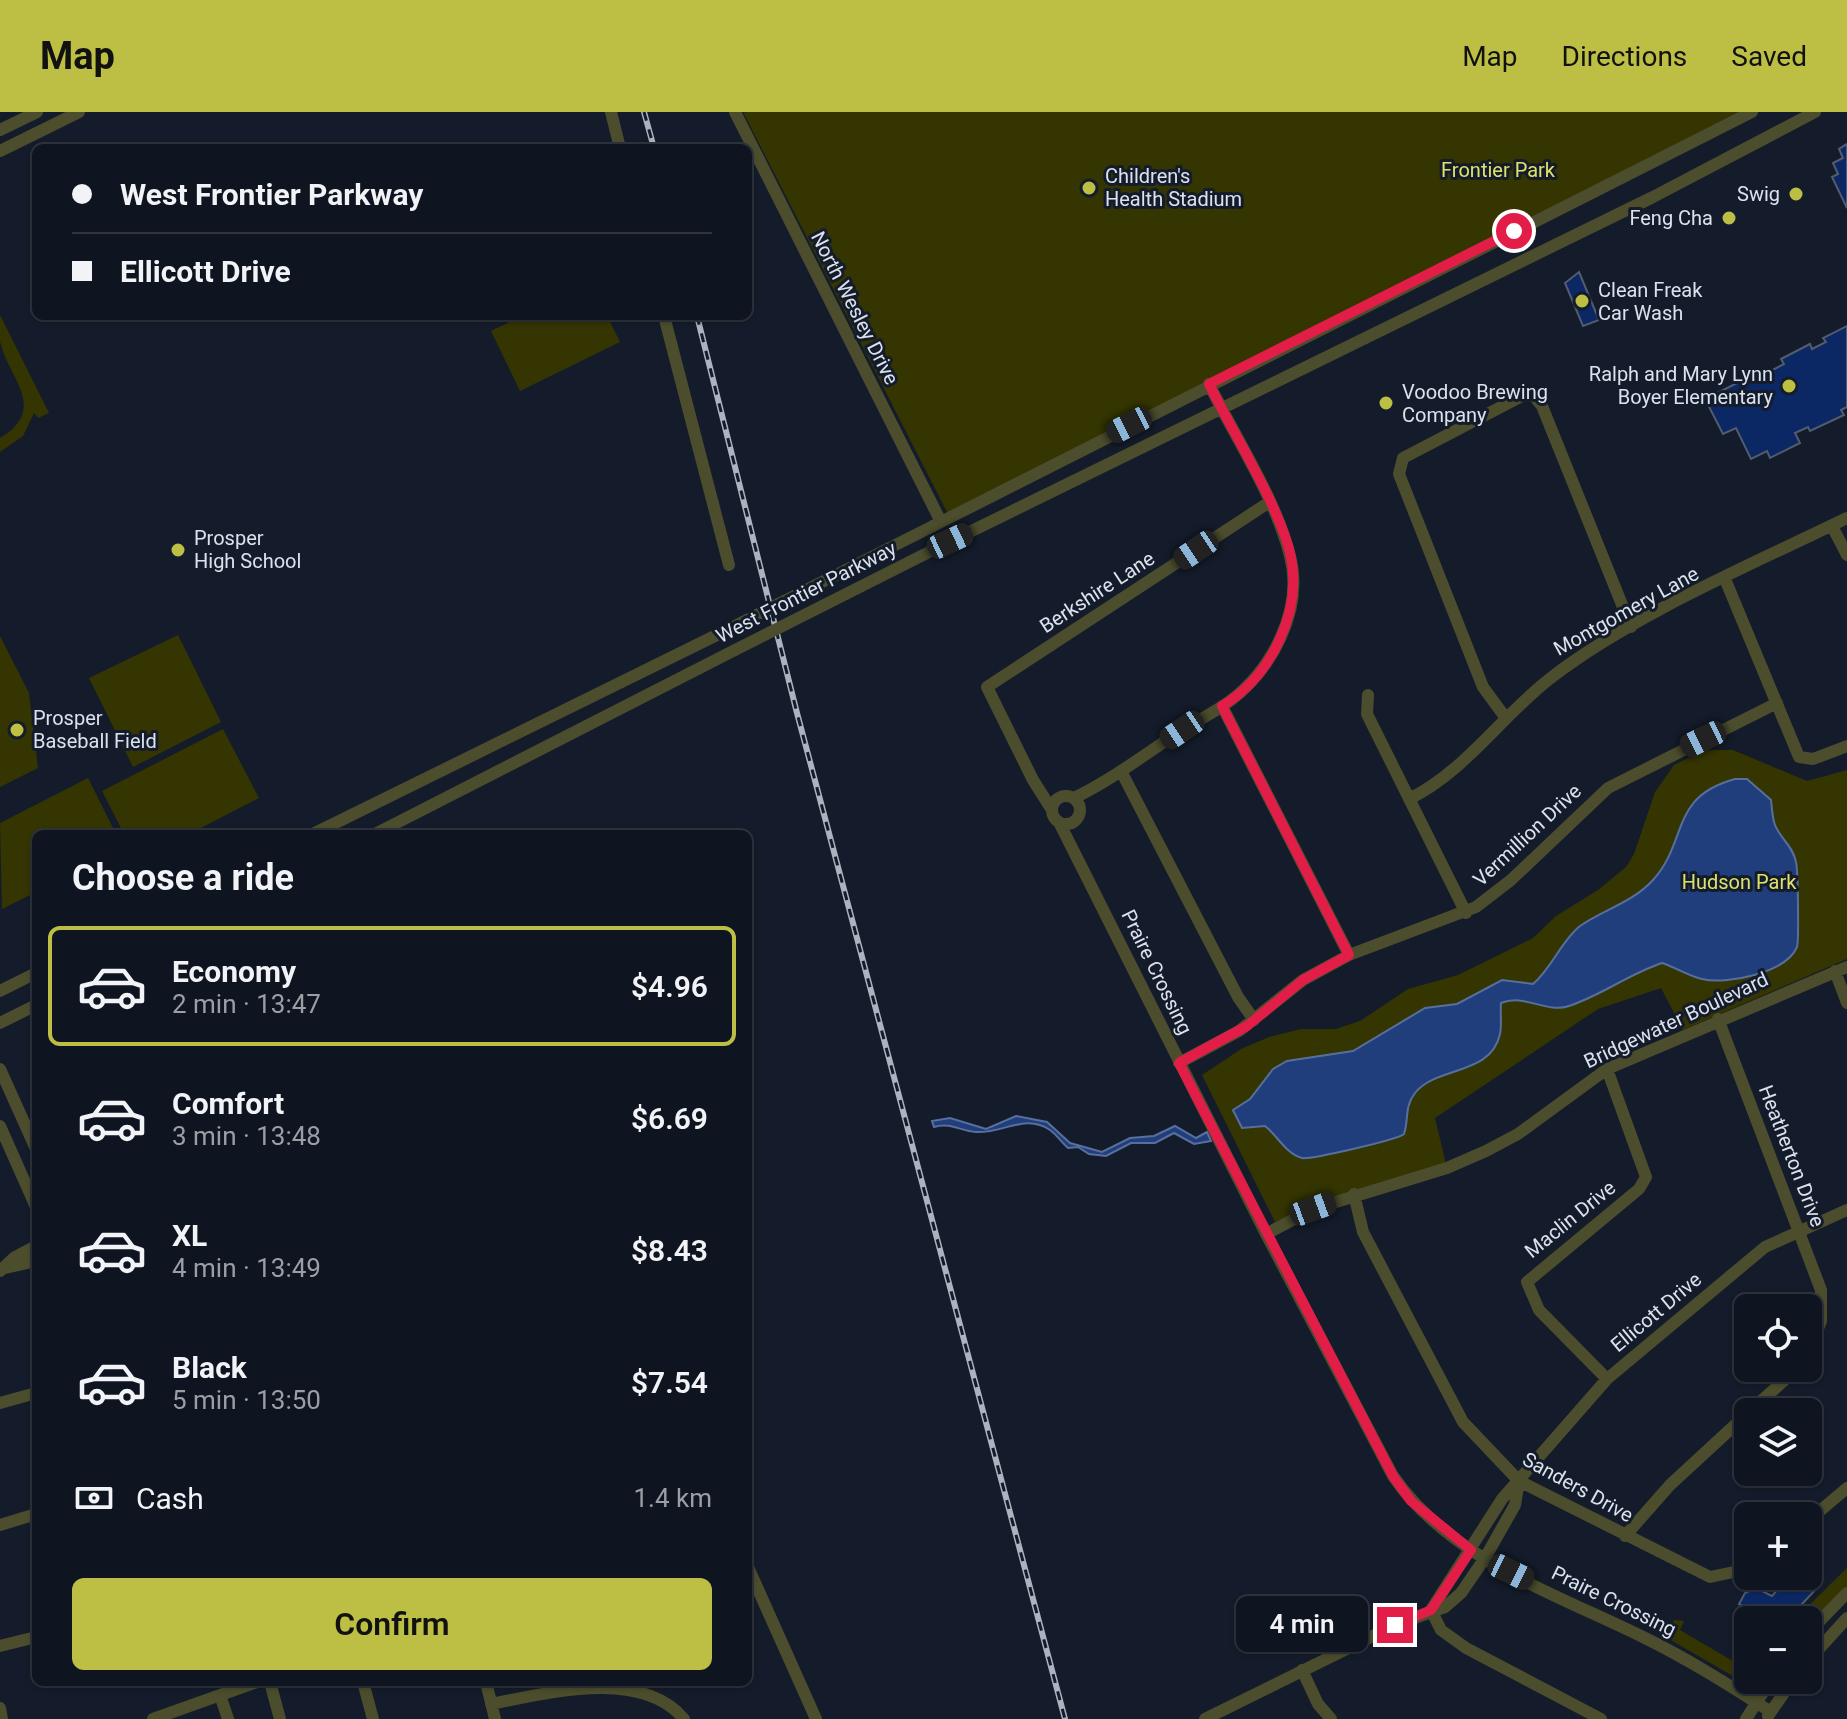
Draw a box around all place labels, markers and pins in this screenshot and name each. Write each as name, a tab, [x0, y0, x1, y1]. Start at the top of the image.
place label: Children's Health Stadium	[1105, 164, 1242, 211]
marker: Children's Health Stadium	[1080, 179, 1098, 197]
place label: Swig	[1737, 182, 1780, 206]
marker: Swig	[1787, 185, 1805, 203]
place label: Feng Cha	[1629, 206, 1713, 230]
marker: Feng Cha	[1720, 209, 1738, 227]
place label: Clean Freak Car Wash	[1598, 278, 1703, 325]
marker: Clean Freak Car Wash	[1573, 292, 1591, 310]
place label: Ralph and Mary Lynn Boyer Elementary	[1589, 362, 1774, 409]
marker: Ralph and Mary Lynn Boyer Elementary	[1780, 377, 1798, 395]
place label: Voodoo Brewing Company	[1402, 380, 1548, 427]
marker: Voodoo Brewing Company	[1377, 394, 1395, 412]
place label: Prosper High School	[194, 526, 301, 573]
marker: Prosper High School	[169, 541, 187, 559]
place label: Prosper Baseball Field	[33, 706, 157, 753]
marker: Prosper Baseball Field	[8, 721, 26, 739]

